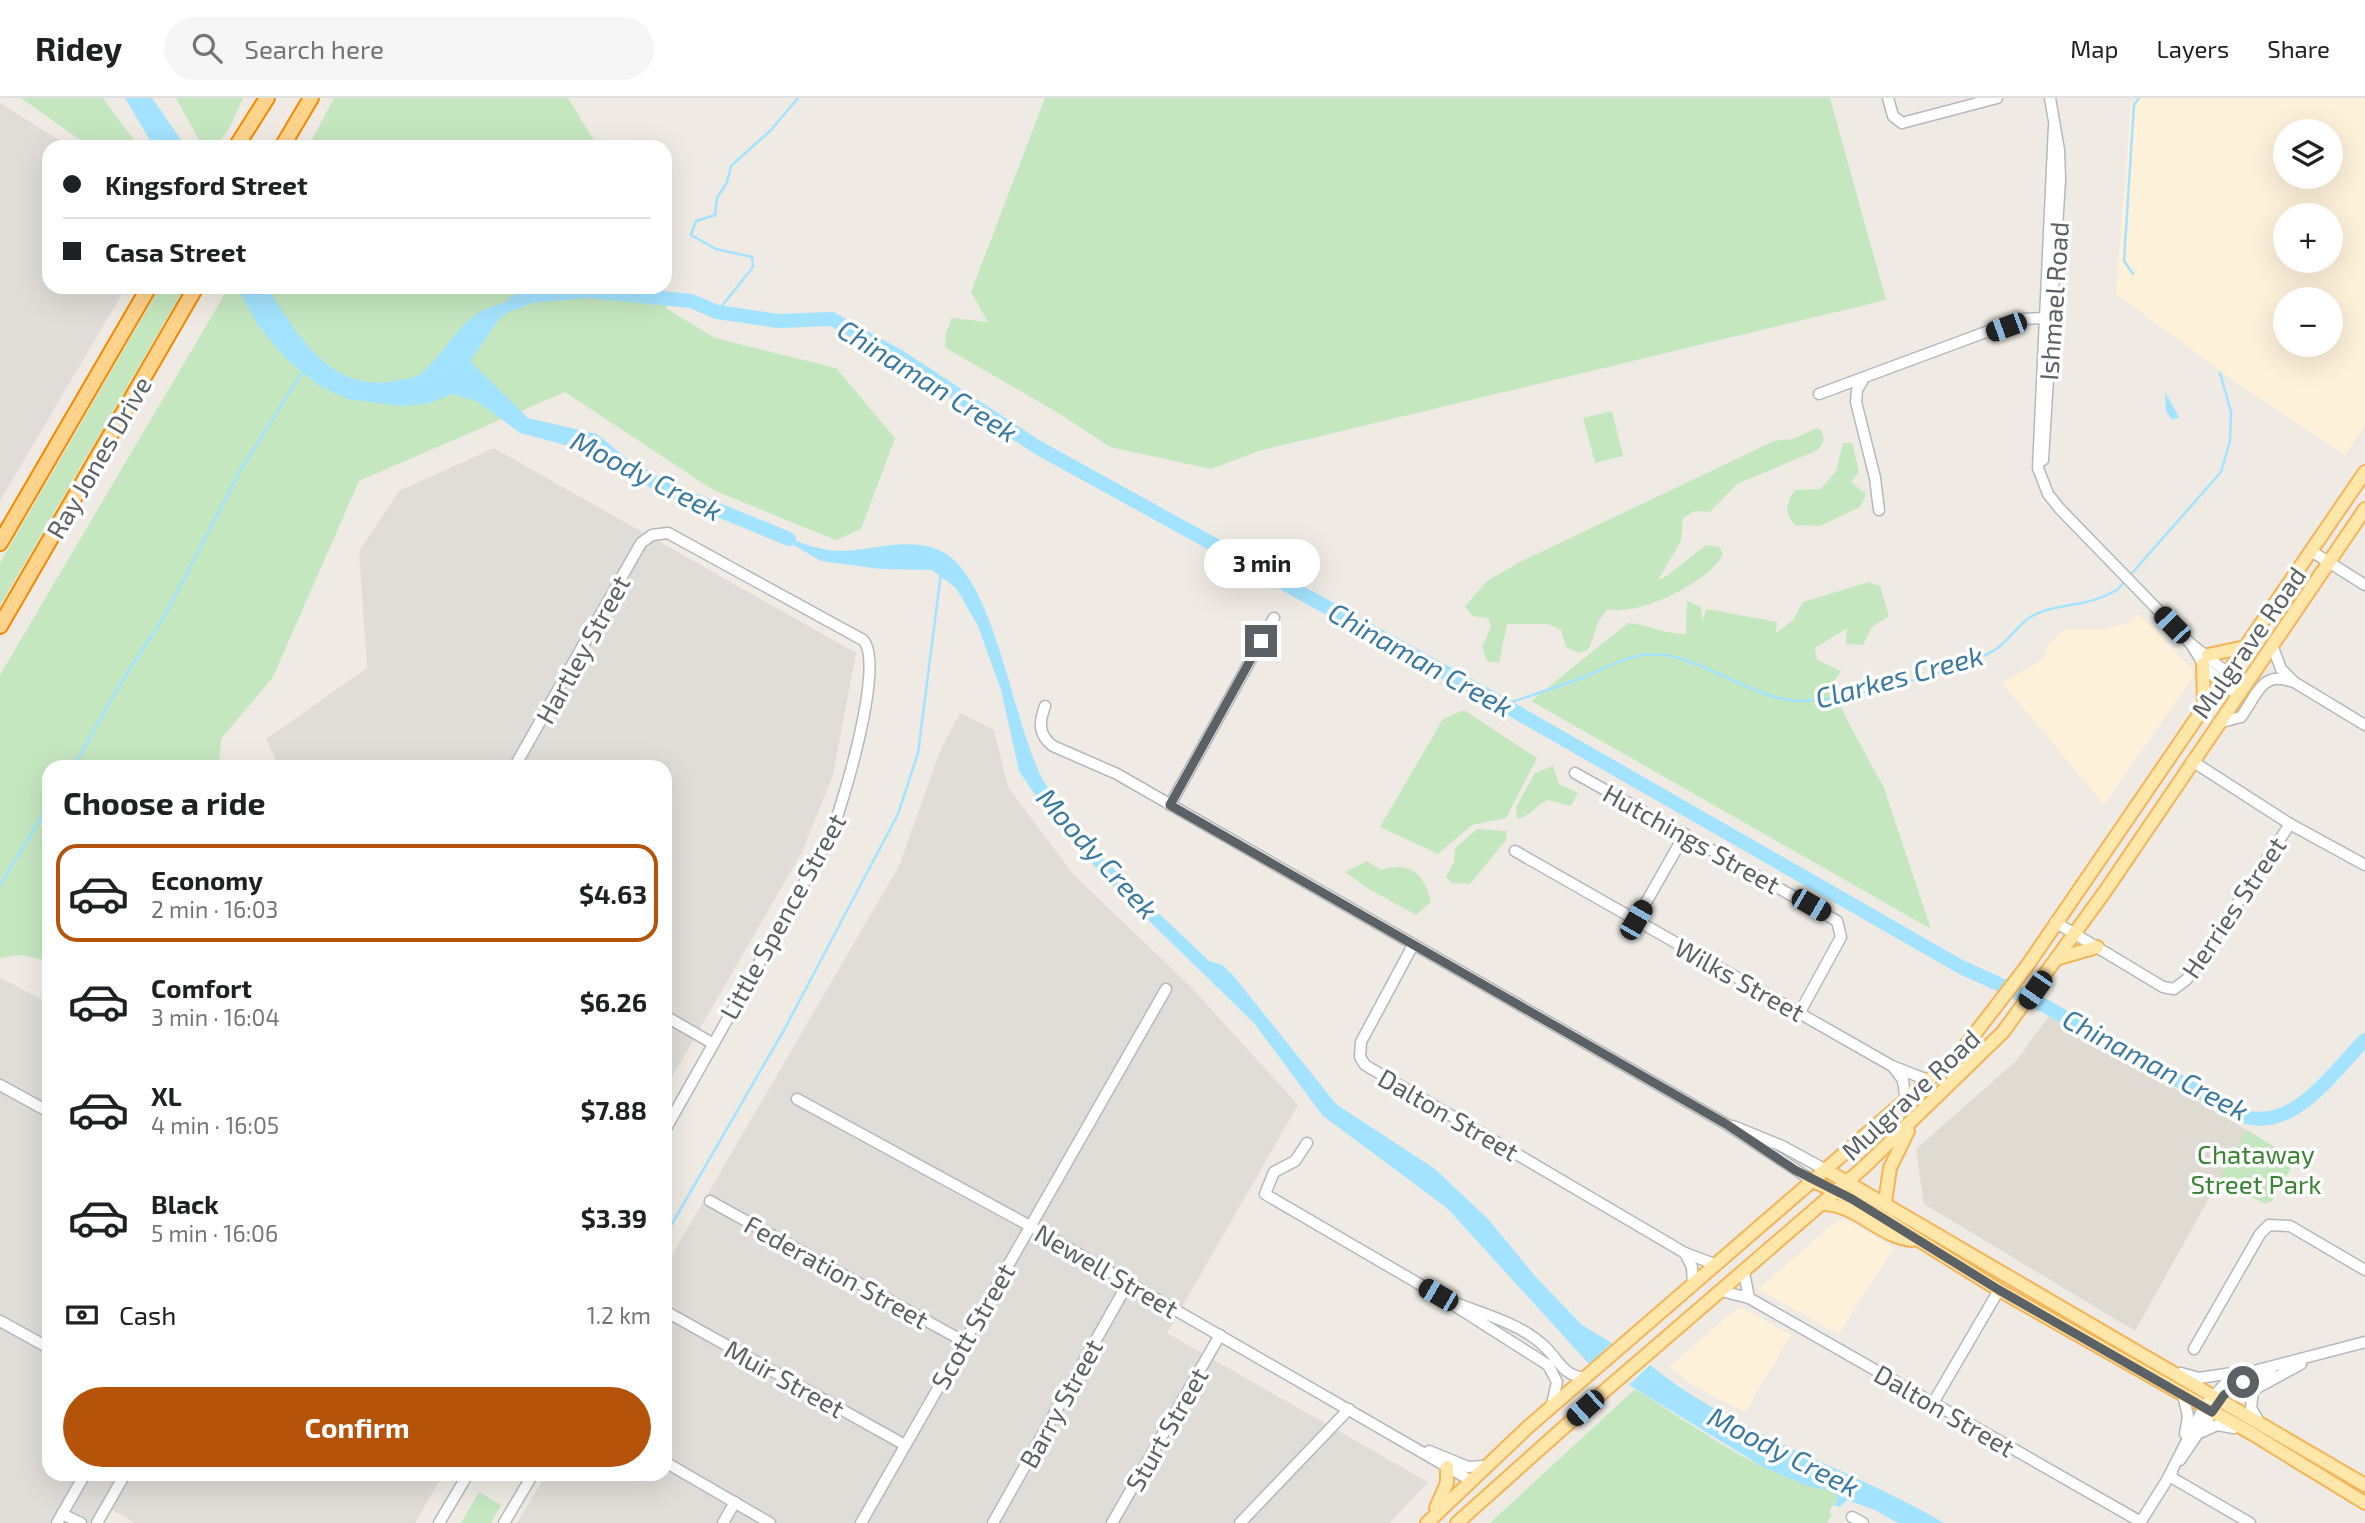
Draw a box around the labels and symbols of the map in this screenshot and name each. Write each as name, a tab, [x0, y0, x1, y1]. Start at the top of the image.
street label: Ishmael Road	[2032, 221, 2074, 381]
car	[1983, 310, 2030, 344]
water label: Chinaman Creek	[832, 311, 1024, 449]
street label: Ray Jones Drive	[39, 370, 157, 544]
water label: Moody Creek	[566, 422, 728, 528]
callout: 3 min	[1203, 540, 1319, 588]
street label: Mulgrave Road	[2184, 560, 2312, 724]
street label: Hartley Street	[528, 569, 636, 729]
water label: Chinaman Creek	[1323, 594, 1519, 724]
car	[2150, 603, 2195, 647]
route end	[1245, 625, 1277, 657]
water label: Clarkes Creek	[1811, 637, 1987, 715]
street label: Hutchings Street	[1598, 777, 1786, 899]
water label: Moody Creek	[1030, 780, 1166, 926]
street label: Little Spence Street	[713, 808, 851, 1024]
street label: Herries Street	[2174, 830, 2292, 984]
car	[1788, 885, 1835, 925]
car	[1617, 897, 1656, 943]
street label: Wilks Street	[1670, 931, 1810, 1027]
car	[2015, 967, 2056, 1013]
water label: Chinaman Creek	[2057, 1001, 2255, 1127]
street label: Mulgrave Road	[1834, 1022, 1986, 1166]
street label: Dalton Street	[1373, 1061, 1525, 1167]
park label: Chataway Street Park	[2190, 1138, 2322, 1199]
street label: Federation Street	[740, 1208, 934, 1334]
street label: Newell Street	[1030, 1216, 1184, 1324]
street label: Scott Street	[924, 1258, 1020, 1394]
car	[1415, 1275, 1462, 1315]
street label: Muir Street	[720, 1332, 850, 1424]
street label: Barry Street	[1012, 1333, 1108, 1473]
street label: Dalton Street	[1869, 1357, 2021, 1463]
street label: Sturt Street	[1118, 1362, 1214, 1496]
route start	[2227, 1366, 2259, 1398]
car	[1563, 1386, 1608, 1430]
water label: Moody Creek	[1703, 1398, 1865, 1504]

